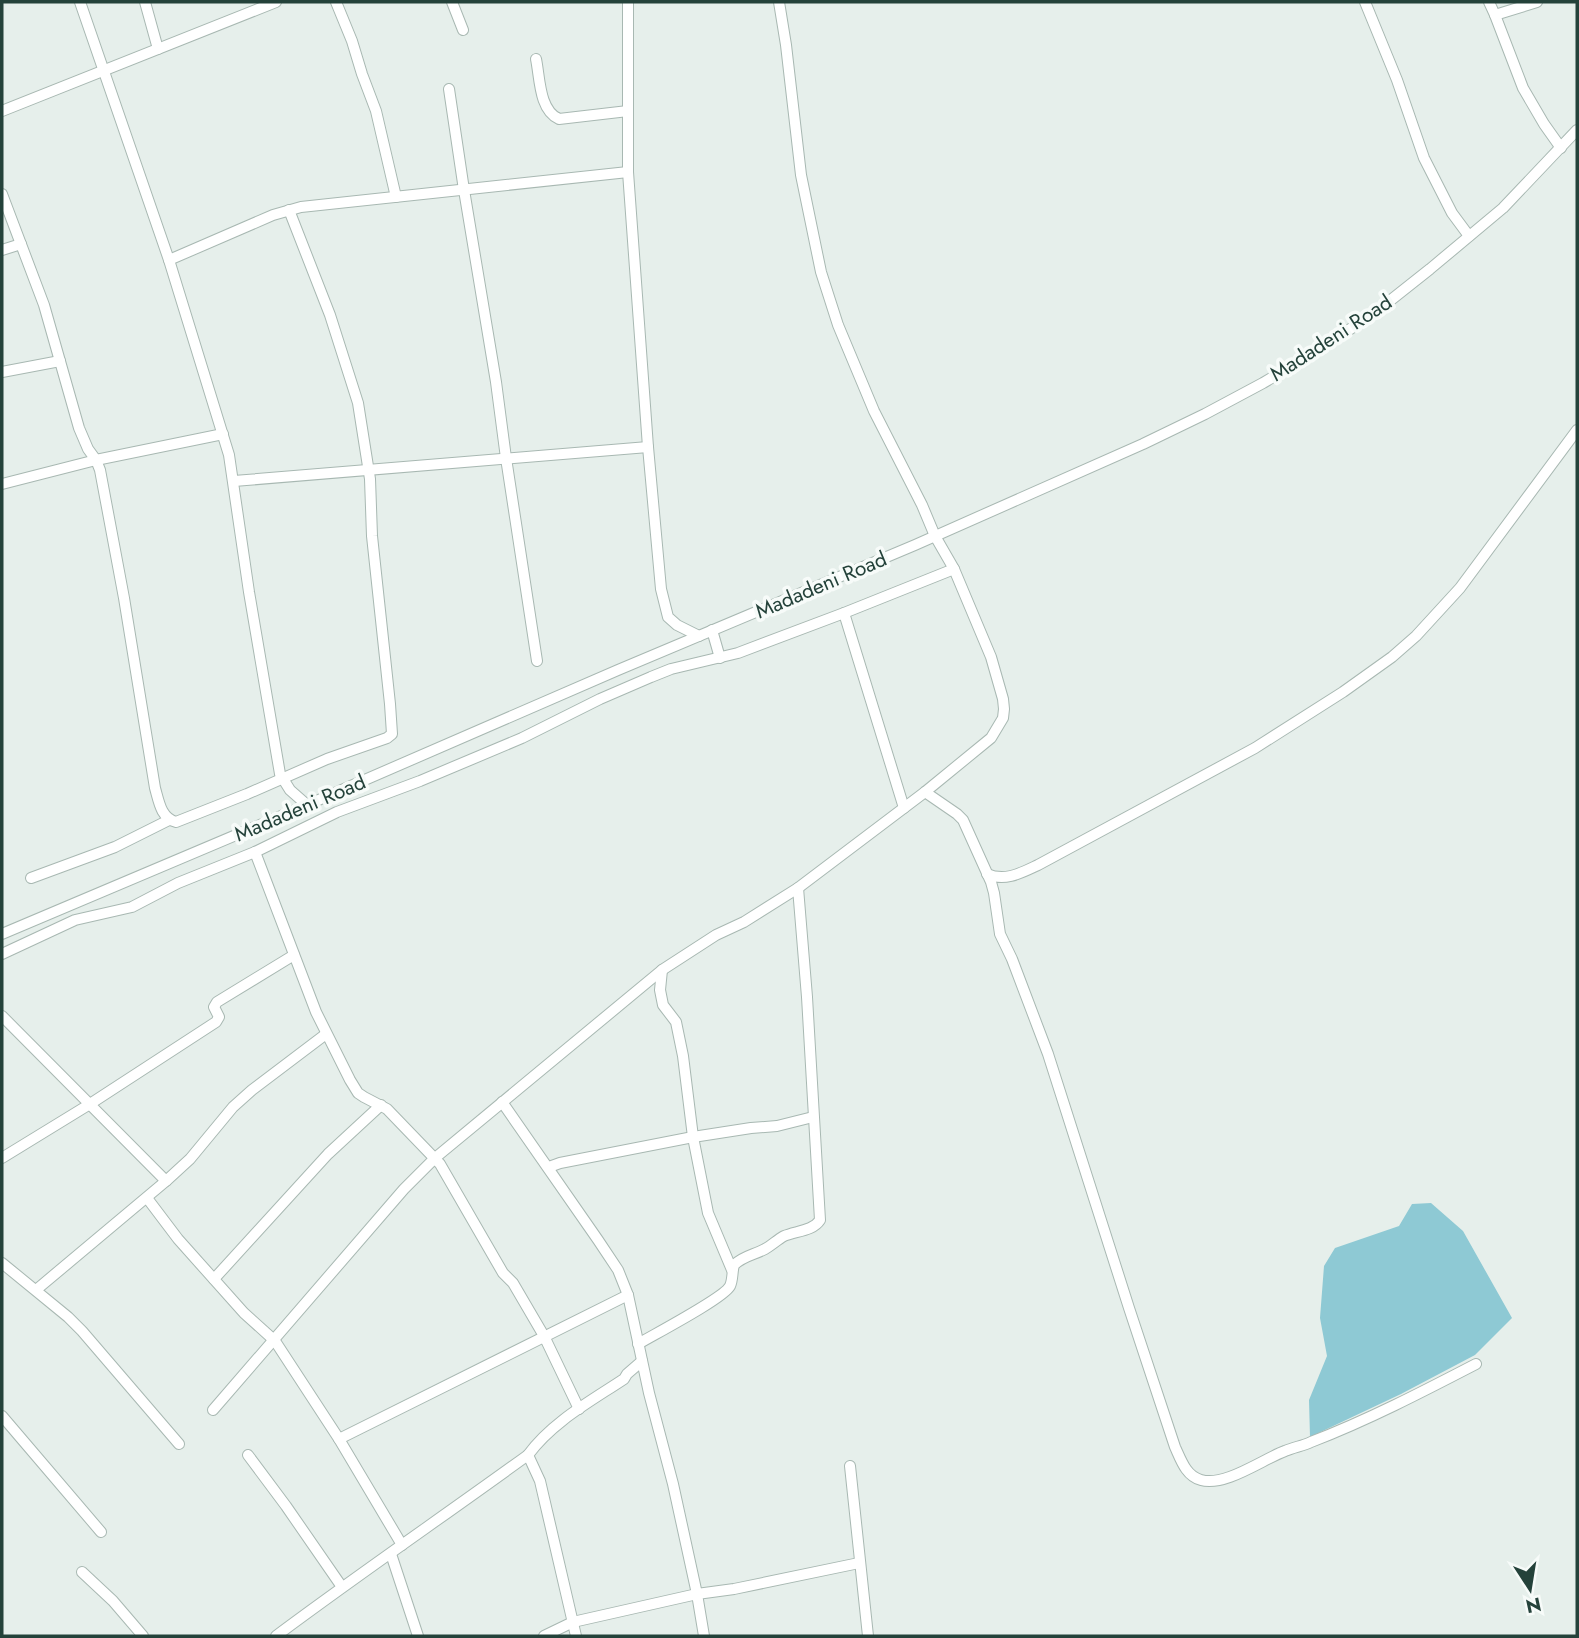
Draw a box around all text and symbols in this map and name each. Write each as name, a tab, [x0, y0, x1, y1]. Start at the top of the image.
street label: Madadeni Road	[1264, 287, 1398, 389]
street label: Madadeni Road	[751, 544, 891, 626]
street label: Madadeni Road	[230, 767, 370, 849]
north arrow	[1495, 1554, 1565, 1624]
text: N	[1523, 1590, 1544, 1620]

